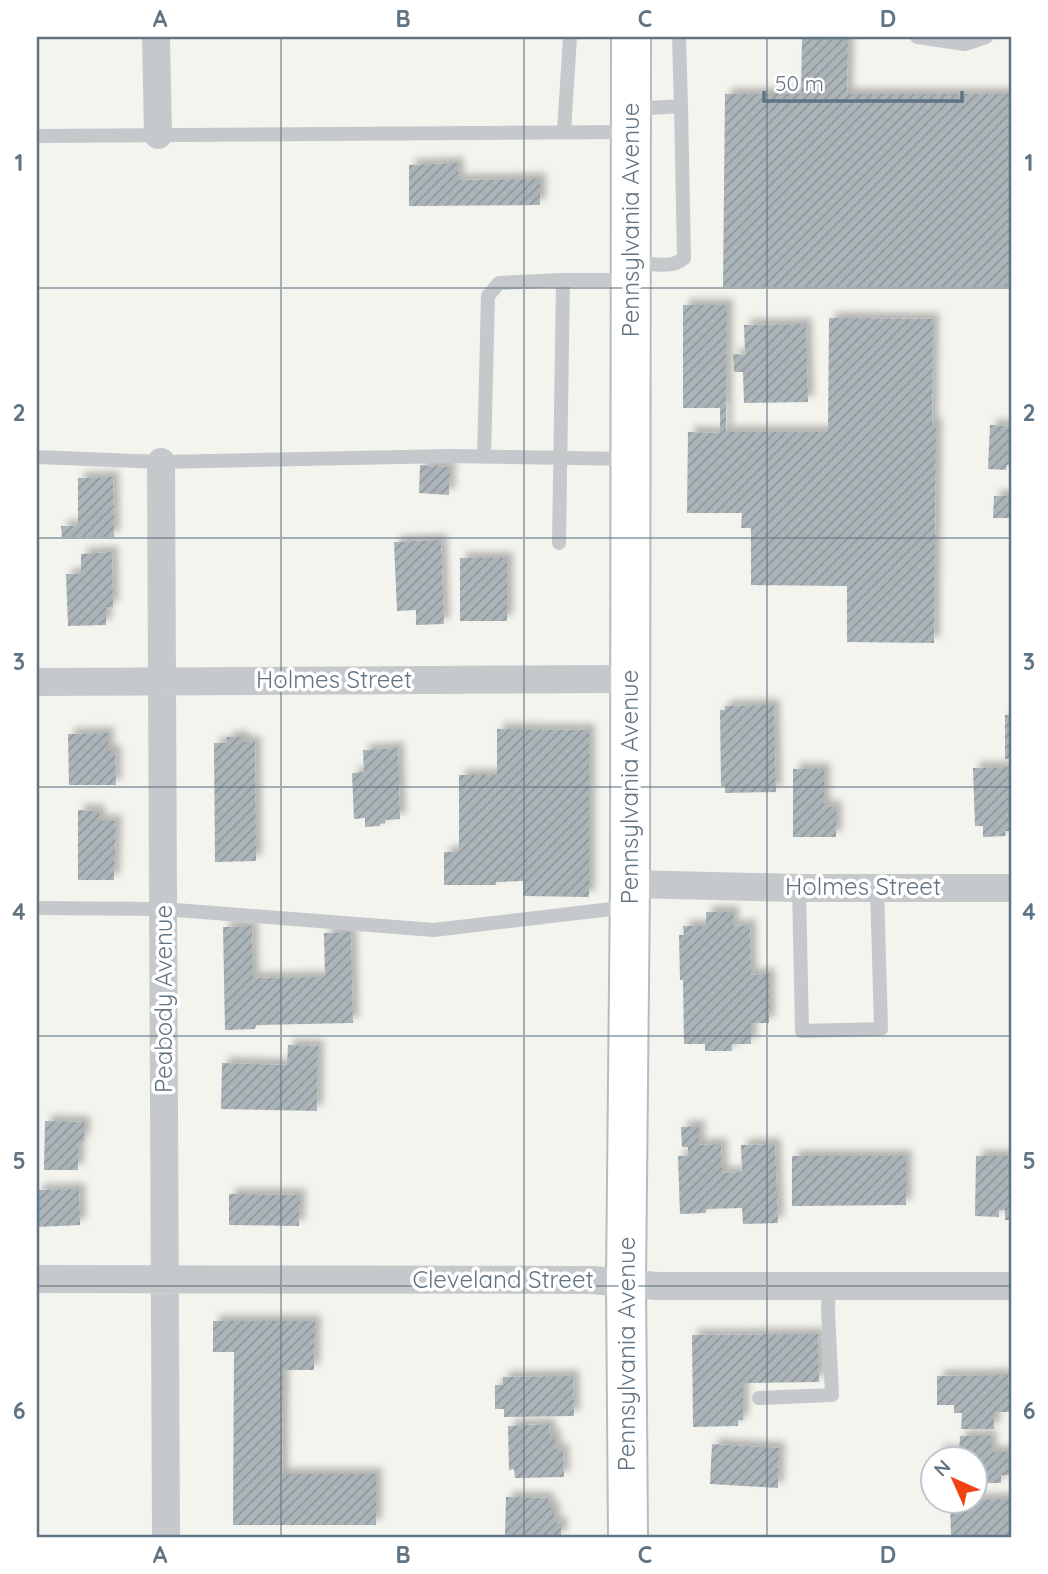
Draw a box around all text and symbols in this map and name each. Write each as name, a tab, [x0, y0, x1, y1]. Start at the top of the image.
text: A	[153, 4, 168, 33]
text: B	[395, 4, 411, 33]
text: C	[638, 4, 652, 33]
text: D	[880, 4, 896, 33]
scale bar	[764, 60, 962, 104]
text: 50 m	[775, 70, 824, 96]
street label: Pennsylvania Avenue	[615, 103, 645, 337]
text: 1	[15, 148, 23, 177]
text: 1	[1025, 148, 1033, 177]
text: 2	[12, 398, 26, 427]
text: 2	[1022, 398, 1036, 427]
text: 3	[13, 647, 25, 676]
text: 3	[1023, 647, 1035, 676]
street label: Holmes Street	[256, 664, 412, 694]
street label: Pennsylvania Avenue	[614, 670, 644, 904]
street label: Holmes Street	[785, 871, 941, 901]
text: 4	[12, 897, 26, 926]
text: 4	[1022, 897, 1036, 926]
street label: Peabody Avenue	[148, 905, 178, 1093]
text: 5	[12, 1146, 26, 1175]
text: 5	[1022, 1146, 1036, 1175]
street label: Pennsylvania Avenue	[611, 1237, 641, 1471]
street label: Cleveland Street	[412, 1264, 594, 1294]
text: 6	[13, 1396, 25, 1425]
text: 6	[1023, 1396, 1035, 1425]
north arrow	[918, 1444, 988, 1514]
text: N	[929, 1455, 955, 1481]
text: A	[153, 1540, 168, 1569]
text: B	[395, 1540, 411, 1569]
text: C	[638, 1540, 652, 1569]
text: D	[880, 1540, 896, 1569]

